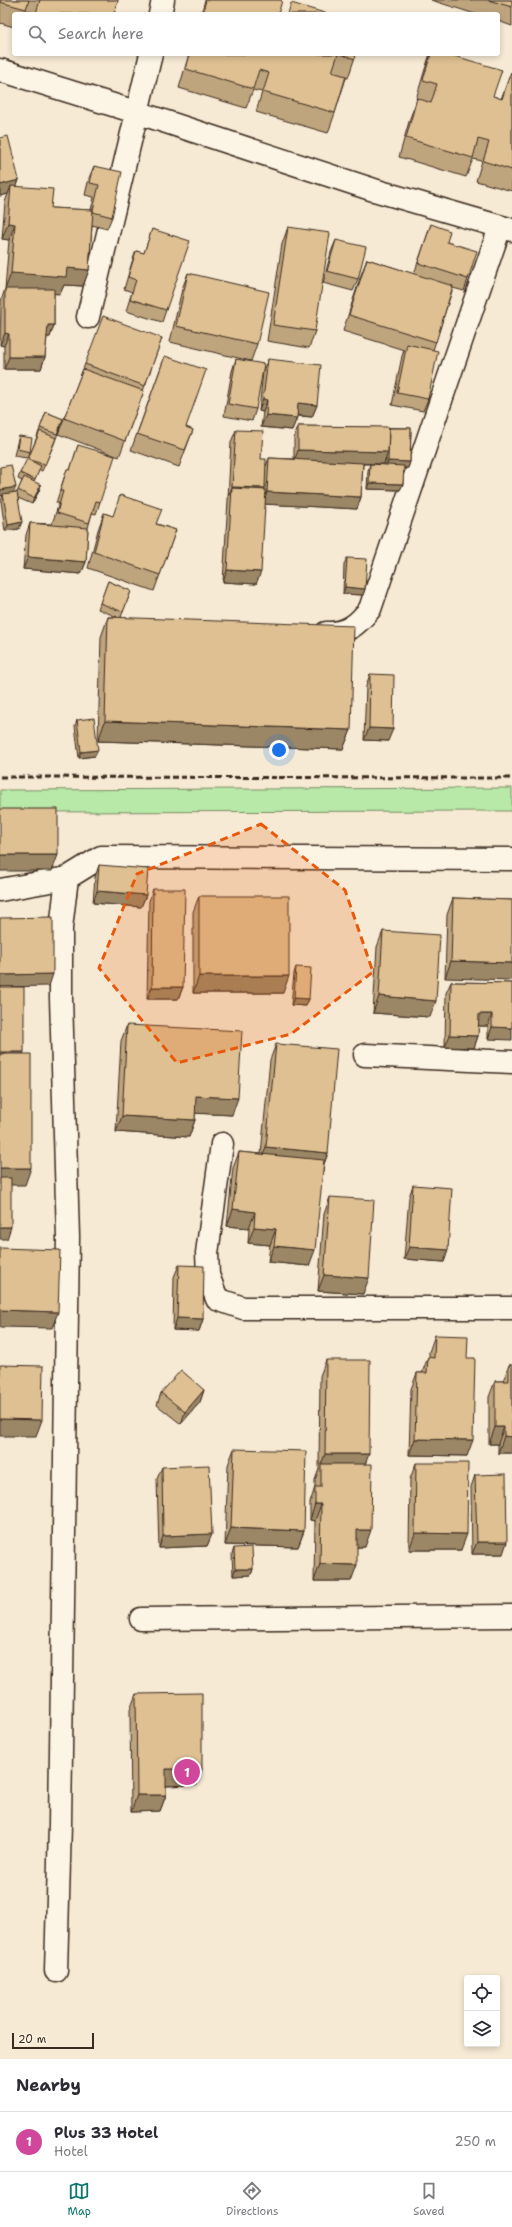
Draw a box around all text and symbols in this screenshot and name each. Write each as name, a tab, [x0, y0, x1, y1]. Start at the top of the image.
search box	[12, 12, 500, 56]
icon: search	[26, 23, 48, 45]
text: Search here	[58, 24, 144, 44]
your location	[269, 740, 289, 760]
pin: 1	[174, 1757, 200, 1787]
map controls	[464, 1975, 500, 2047]
button: locate	[464, 1975, 500, 2011]
button: layers	[464, 2011, 500, 2047]
scale bar	[12, 2031, 94, 2050]
text: 20 m	[18, 2032, 46, 2047]
text: Nearby	[16, 2074, 81, 2096]
text: Plus 33 Hotel	[54, 2123, 158, 2143]
text: 1	[26, 2133, 32, 2150]
text: 250 m	[455, 2133, 496, 2150]
text: Hotel	[54, 2143, 88, 2160]
tab: Map	[67, 2180, 91, 2219]
tab: Directions	[226, 2180, 278, 2219]
tab: Saved	[413, 2180, 445, 2219]

